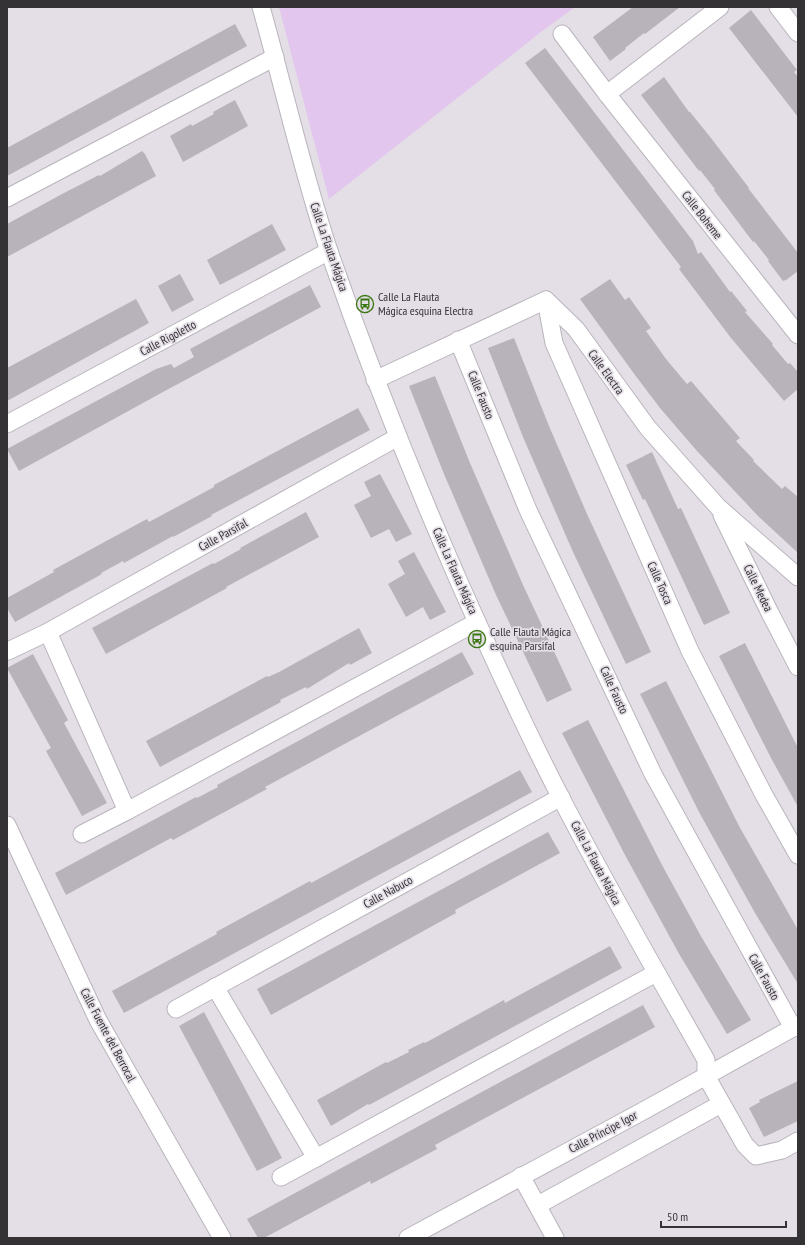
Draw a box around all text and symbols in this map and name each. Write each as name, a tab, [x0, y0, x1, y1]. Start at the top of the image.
street label: Calle Boheme	[679, 188, 726, 242]
street label: Calle La Flauta Mágica	[307, 200, 352, 293]
place label: Calle La Flauta Mágica esquina Electra	[378, 289, 473, 318]
bus stop icon: Calle La Flauta Mágica esquina Electra	[355, 294, 375, 314]
street label: Calle Rigoletto	[137, 317, 198, 359]
street label: Calle Electra	[585, 346, 628, 397]
street label: Calle Fausto	[465, 369, 498, 421]
street label: Calle Parsifal	[196, 515, 250, 554]
street label: Calle La Flauta Mágica	[430, 525, 481, 617]
street label: Calle Tosca	[644, 559, 677, 607]
street label: Calle Medea	[741, 562, 776, 614]
place label: Calle Flauta Mágica esquina Parsifal	[490, 624, 571, 653]
bus stop icon: Calle Flauta Mágica esquina Parsifal	[467, 629, 487, 649]
street label: Calle Fausto	[597, 664, 632, 716]
street label: Calle La Flauta Mágica	[568, 818, 625, 908]
street label: Calle Nabuco	[360, 872, 415, 911]
street label: Calle Fausto	[746, 951, 783, 1003]
street label: Calle Fuente del Berrocal	[77, 985, 140, 1084]
street label: Calle Príncipe Igor	[566, 1107, 640, 1156]
scale bar	[661, 1203, 786, 1229]
text: 50 m	[667, 1209, 688, 1224]

